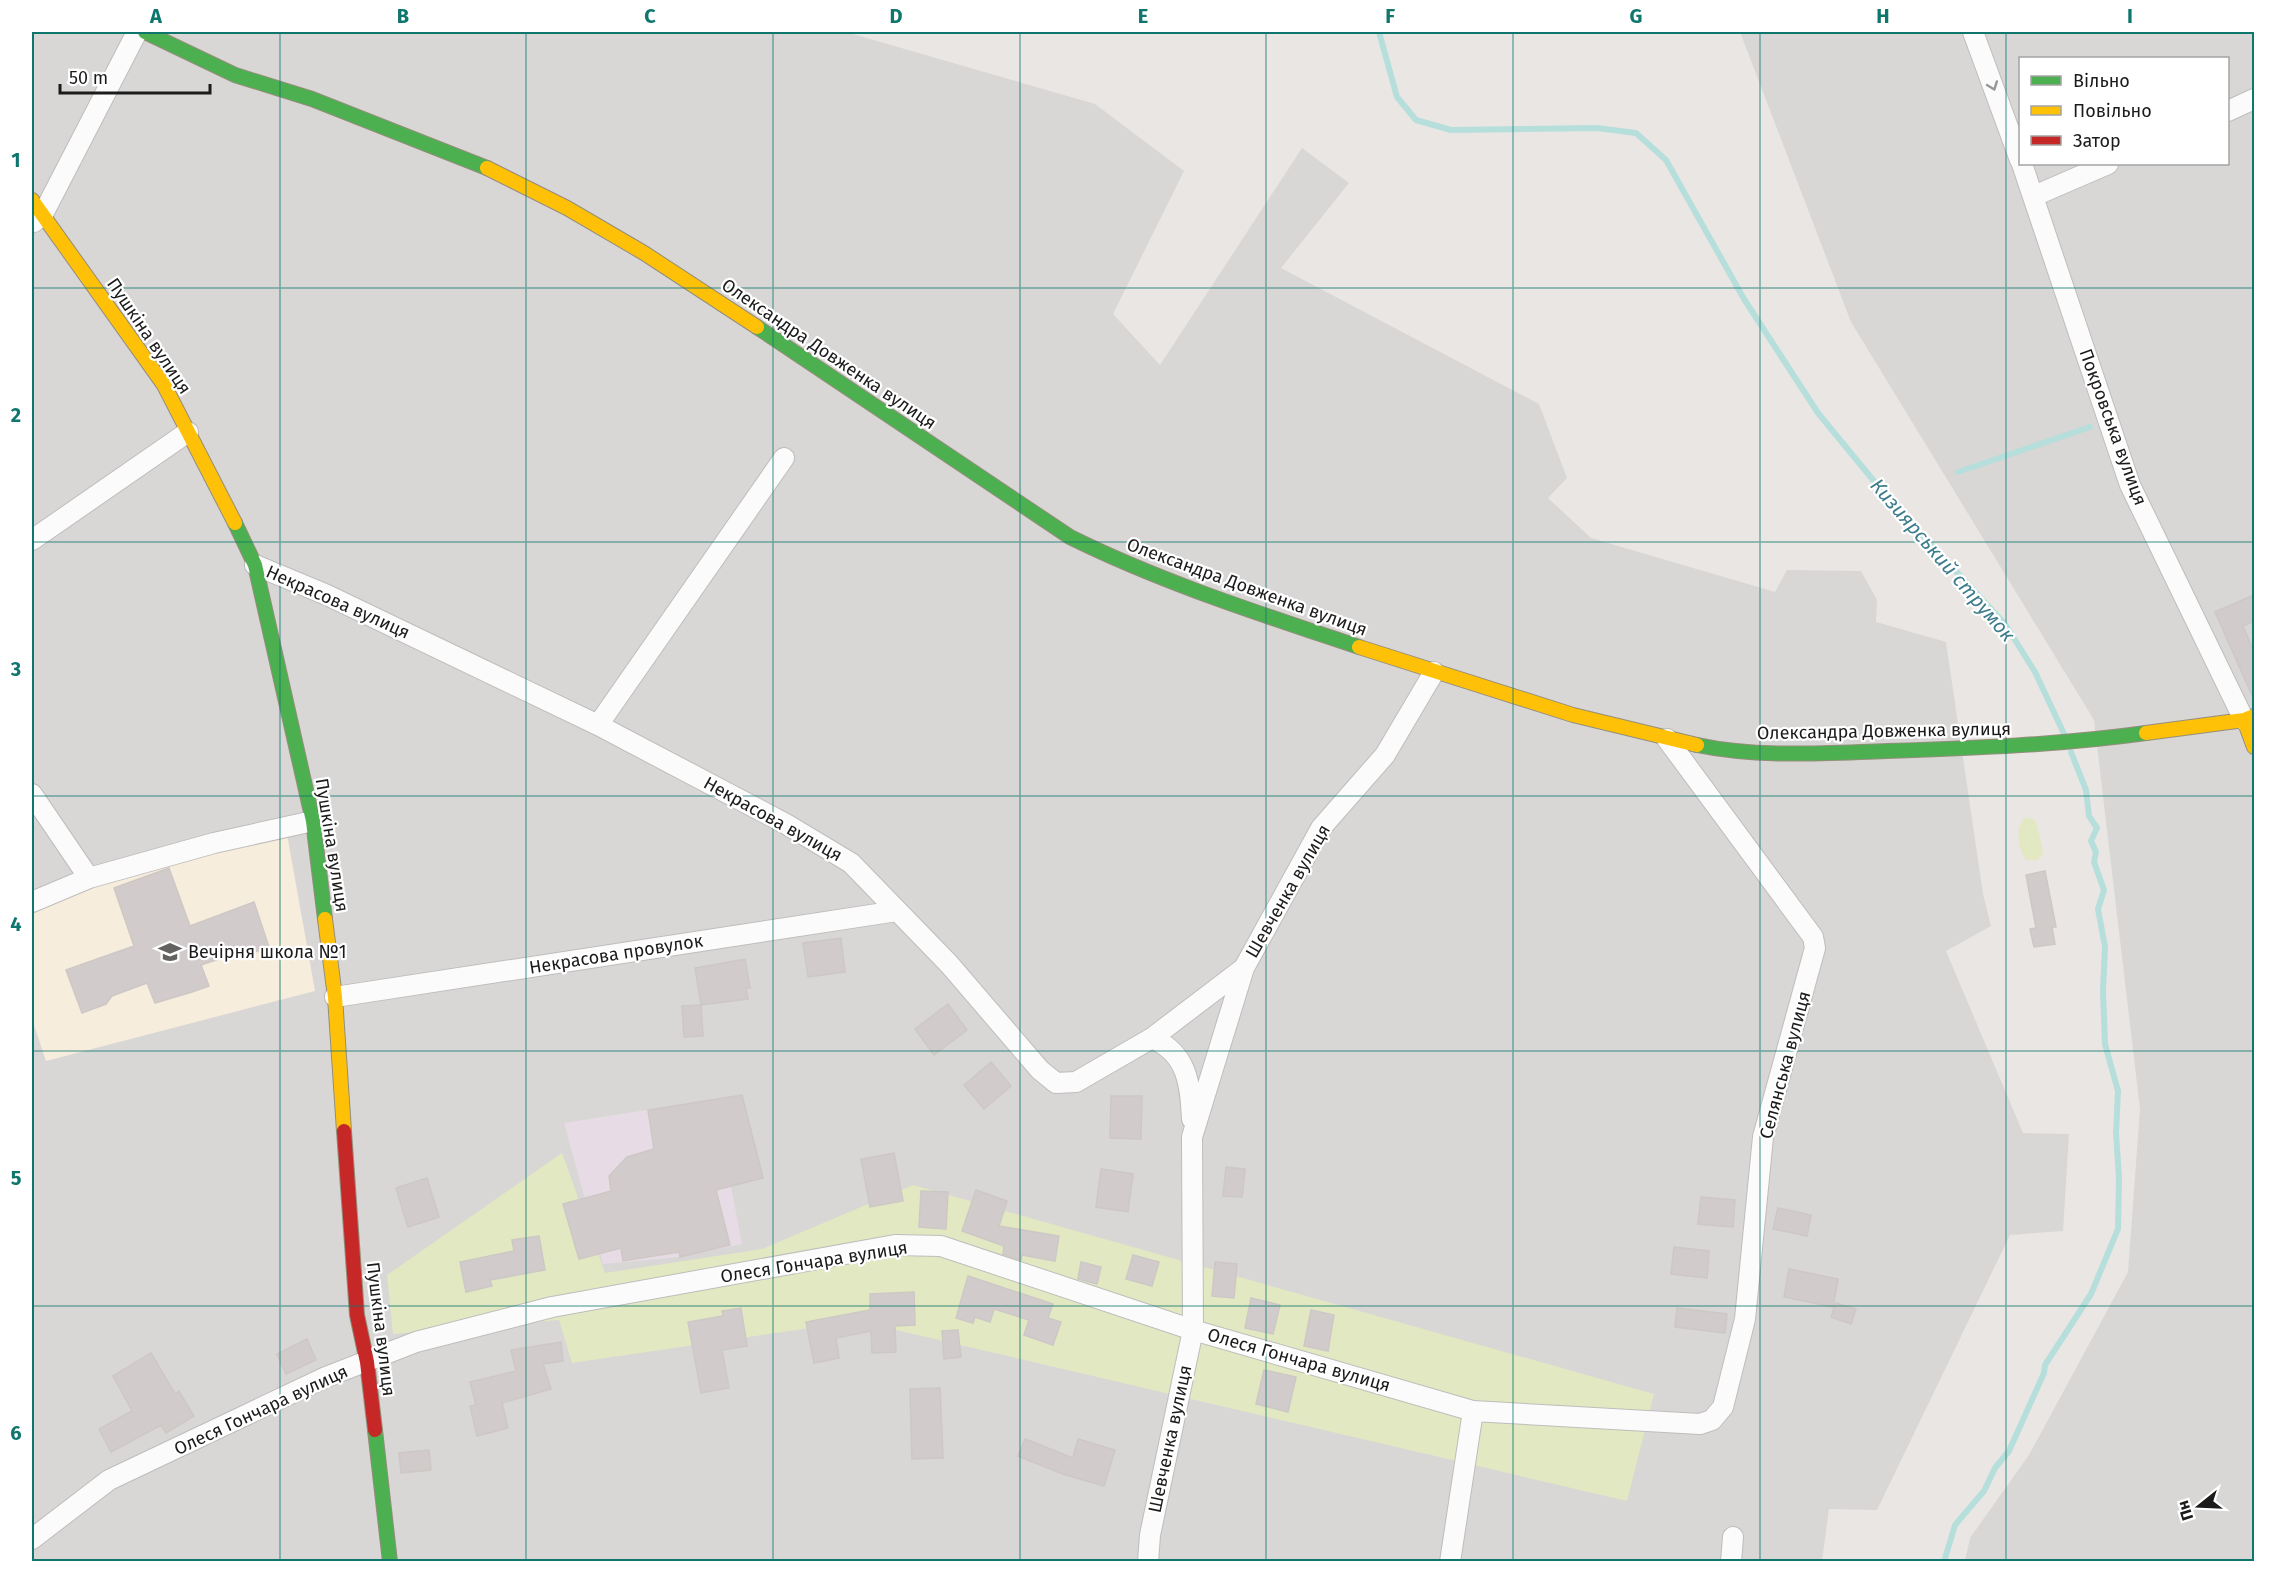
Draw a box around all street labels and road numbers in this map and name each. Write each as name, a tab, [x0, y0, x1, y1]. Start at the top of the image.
street label: Пушкіна вулиця	[102, 274, 196, 398]
street label: Олександра Довженка вулиця	[718, 274, 940, 434]
street label: Покровська вулиця	[2074, 346, 2152, 508]
street label: Олександра Довженка вулиця	[1124, 533, 1370, 641]
street label: Некрасова вулиця	[263, 560, 413, 644]
street label: Олександра Довженка вулиця	[1757, 718, 2011, 744]
street label: Некрасова вулиця	[700, 772, 846, 866]
street label: Пушкіна вулиця	[311, 777, 353, 913]
street label: Шевченка вулиця	[1241, 820, 1335, 962]
street label: Некрасова провулок	[528, 929, 705, 979]
street label: Селянська вулиця	[1755, 989, 1815, 1141]
street label: Олеся Гончара вулиця	[719, 1236, 909, 1288]
street label: Пушкіна вулиця	[362, 1261, 400, 1397]
street label: Олеся Гончара вулиця	[1205, 1323, 1393, 1397]
street label: Олеся Гончара вулиця	[171, 1360, 351, 1460]
street label: Шевченка вулиця	[1144, 1363, 1196, 1515]

